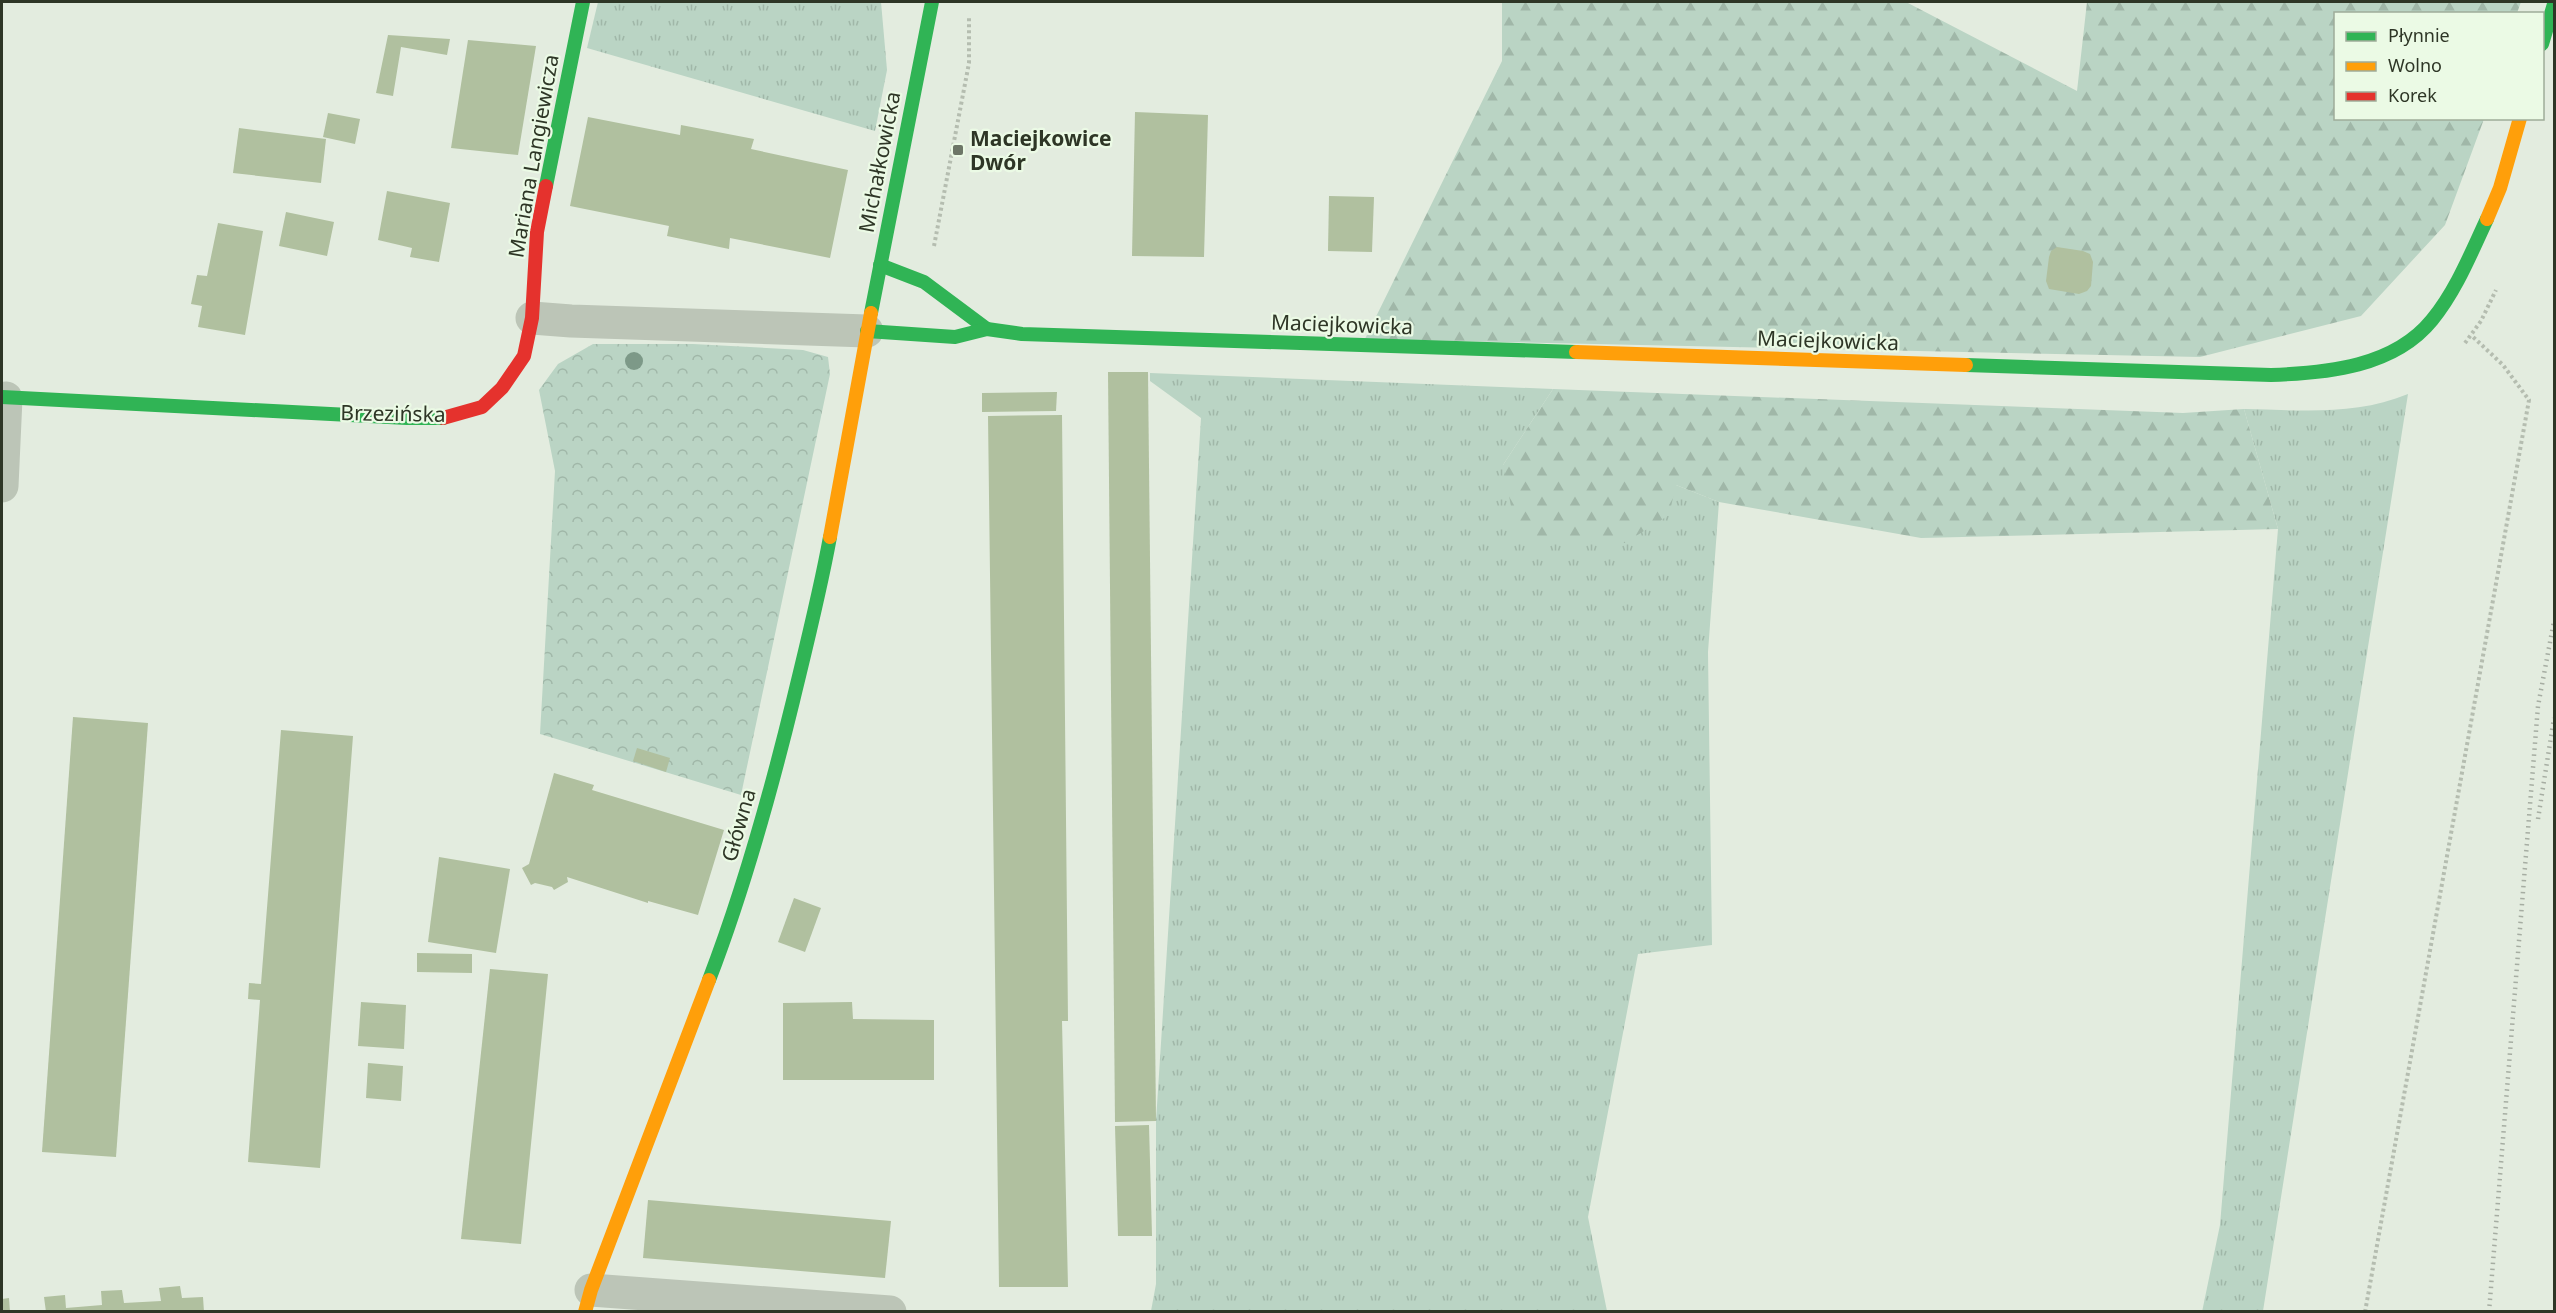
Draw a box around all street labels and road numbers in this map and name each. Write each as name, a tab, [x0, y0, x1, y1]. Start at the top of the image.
street label: Mariana Langiewicza	[501, 52, 565, 260]
street label: Michałkowicka	[852, 89, 906, 235]
street label: Maciejkowicka	[1271, 308, 1413, 340]
street label: Maciejkowicka	[1757, 324, 1899, 356]
street label: Brzezińska	[340, 398, 446, 428]
street label: Główna	[714, 785, 762, 865]

